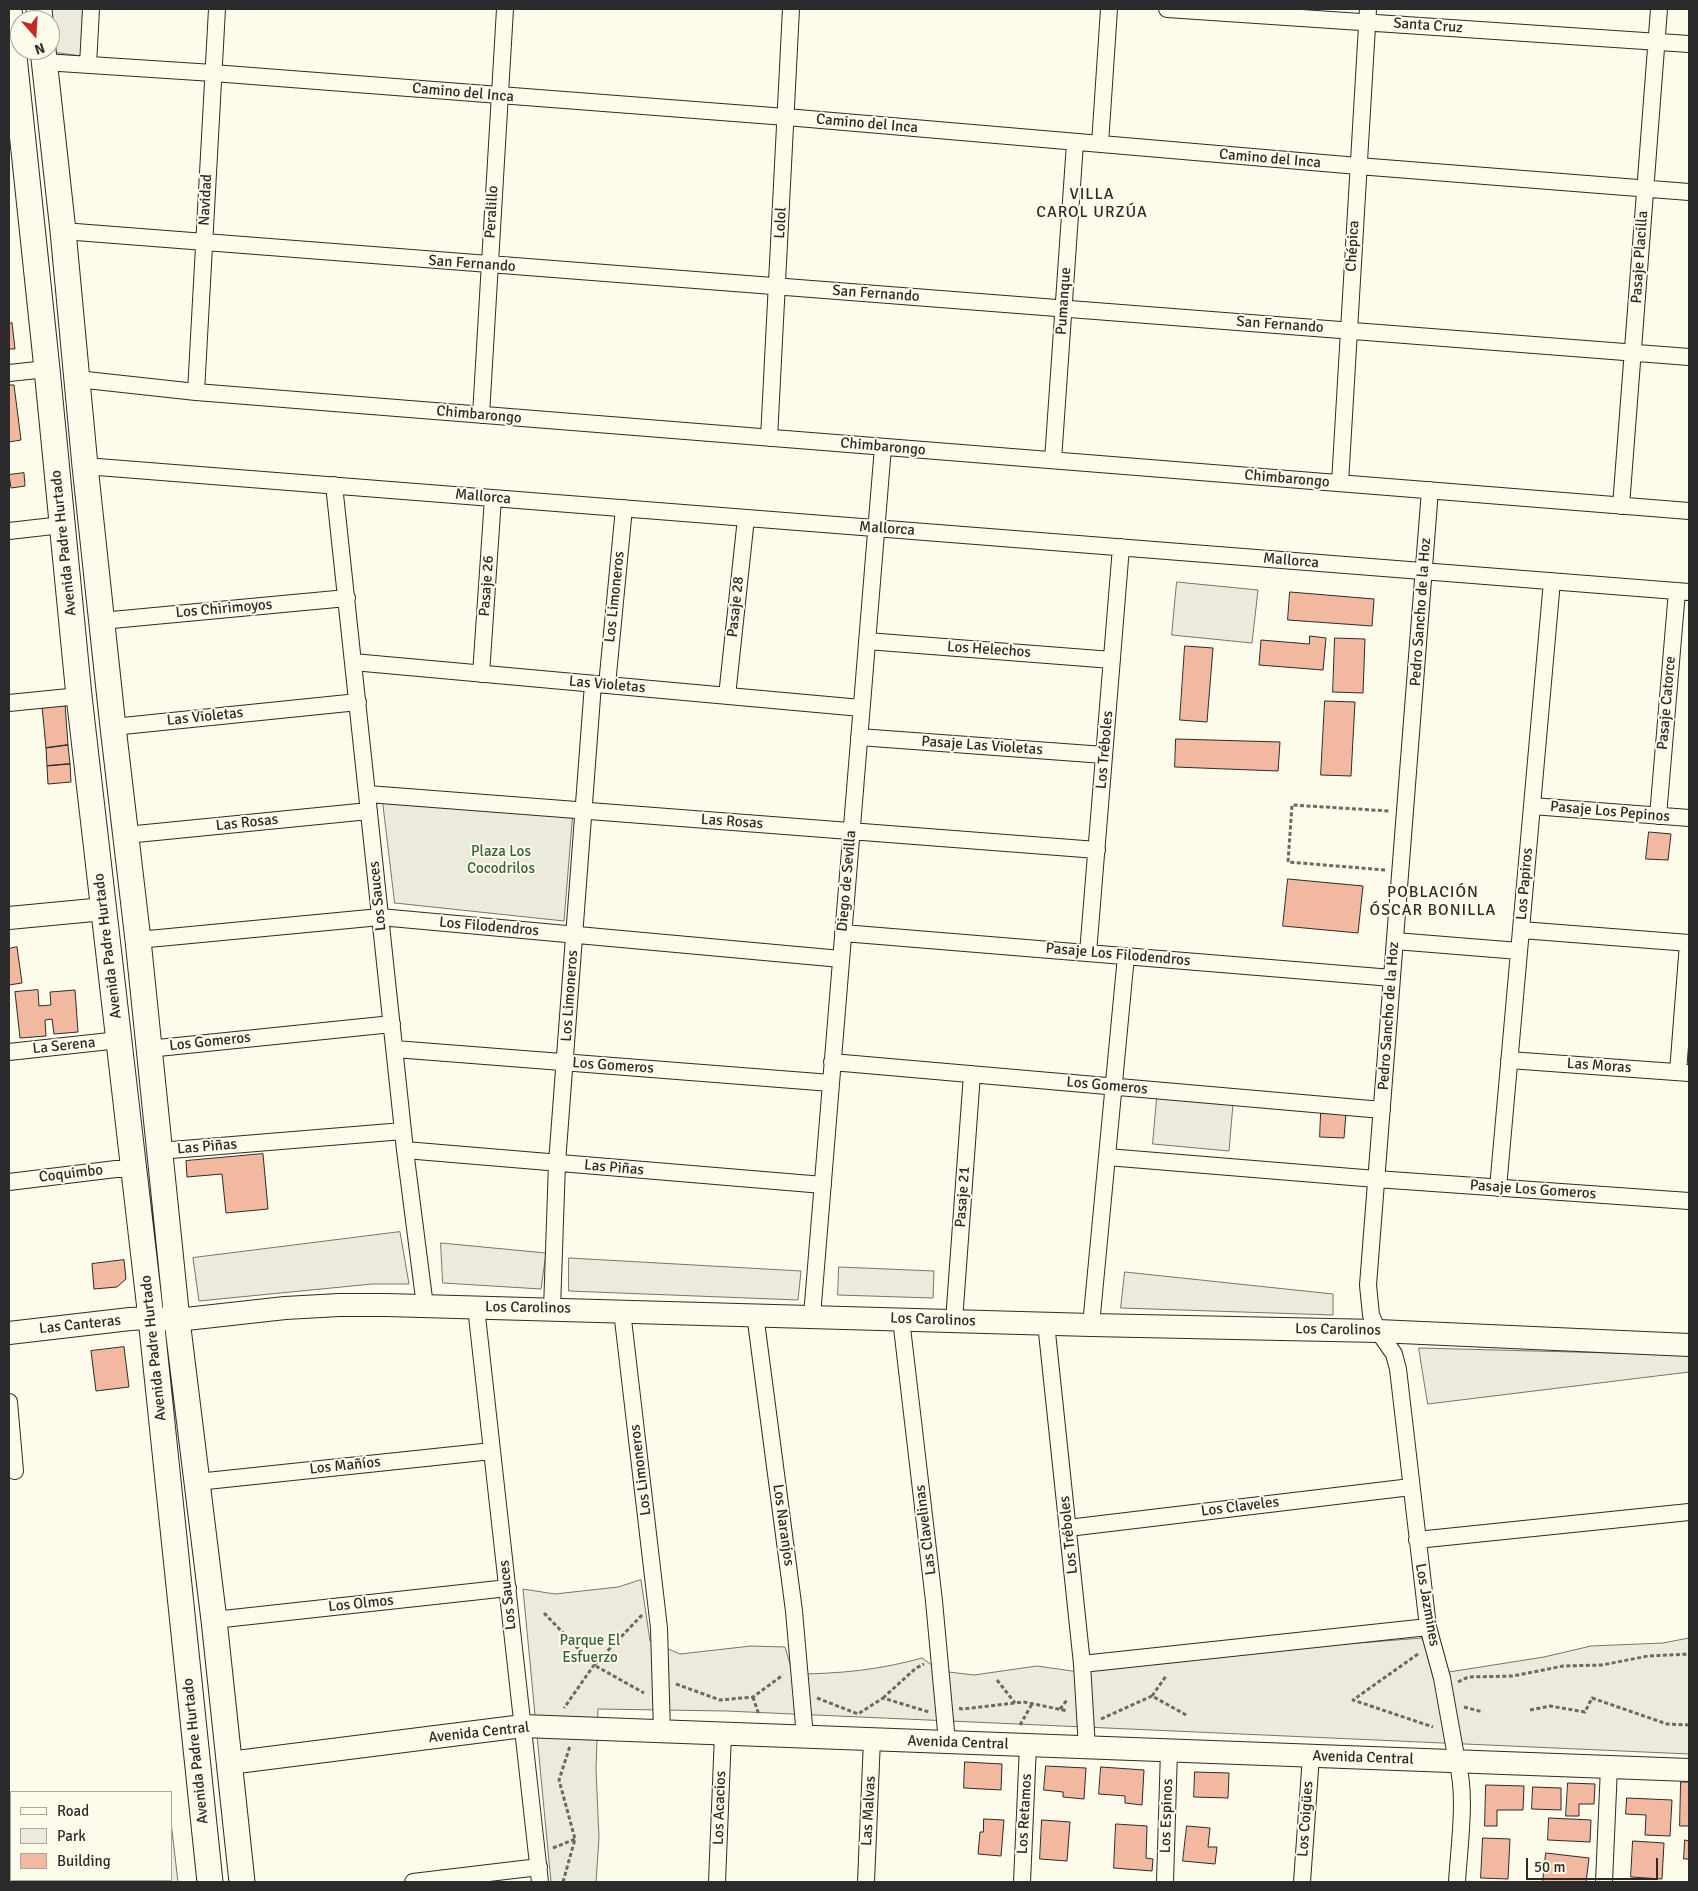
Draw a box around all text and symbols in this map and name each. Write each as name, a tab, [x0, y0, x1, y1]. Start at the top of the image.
north arrow	[10, 10, 60, 60]
street label: Santa Cruz	[1393, 15, 1463, 37]
text: N	[32, 39, 47, 58]
street label: Camino del Inca	[411, 80, 515, 106]
street label: Camino del Inca	[815, 111, 919, 137]
street label: Camino del Inca	[1218, 146, 1322, 172]
street label: Navidad	[196, 174, 216, 226]
street label: Peralillo	[482, 185, 502, 239]
district label: VILLA CAROL URZÚA	[1035, 185, 1149, 223]
street label: Lolol	[771, 207, 791, 239]
street label: Pasaje Placilla	[1628, 210, 1652, 304]
street label: Chépica	[1343, 220, 1363, 272]
street label: San Fernando	[428, 252, 516, 276]
street label: Pumanque	[1053, 267, 1075, 335]
street label: San Fernando	[832, 282, 920, 306]
street label: San Fernando	[1236, 313, 1324, 337]
street label: Chimbarongo	[436, 402, 522, 428]
street label: Chimbarongo	[840, 434, 926, 460]
street label: Chimbarongo	[1244, 466, 1330, 492]
street label: Avenida Padre Hurtado	[47, 469, 81, 617]
street label: Mallorca	[454, 486, 512, 508]
street label: Mallorca	[858, 518, 916, 540]
street label: Pedro Sancho de la Hoz	[1407, 537, 1435, 687]
street label: Los Limoneros	[601, 550, 629, 644]
street label: Mallorca	[1262, 550, 1320, 572]
street label: Pasaje 26	[476, 555, 498, 617]
street label: Pasaje 28	[724, 576, 748, 638]
street label: Los Chirimoyos	[175, 596, 273, 622]
street label: Los Helechos	[946, 638, 1032, 662]
street label: Pasaje Catorce	[1654, 655, 1680, 751]
street label: Las Violetas	[568, 673, 646, 697]
street label: Las Violetas	[166, 704, 244, 730]
street label: Los Tréboles	[1093, 710, 1117, 790]
street label: Pasaje Las Violetas	[921, 733, 1043, 759]
street label: Pasaje Los Pepinos	[1549, 798, 1671, 826]
street label: Las Rosas	[215, 811, 279, 835]
street label: Las Rosas	[700, 811, 764, 833]
street label: Diego de Sevilla	[834, 830, 860, 932]
park label: Plaza Los Cocodrilos	[467, 843, 535, 878]
street label: Los Papiros	[1513, 847, 1537, 921]
street label: Los Sauces	[365, 860, 391, 932]
street label: Avenida Padre Hurtado	[90, 872, 126, 1020]
district label: POBLACIÓN ÓSCAR BONILLA	[1368, 883, 1498, 921]
street label: Los Filodendros	[438, 914, 540, 940]
street label: Pasaje Los Filodendros	[1045, 940, 1191, 970]
street label: Pedro Sancho de la Hoz	[1375, 941, 1403, 1091]
street label: Los Limoneros	[558, 950, 582, 1042]
street label: Los Gomeros	[168, 1029, 252, 1055]
street label: La Serena	[32, 1034, 96, 1058]
street label: Los Gomeros	[572, 1054, 654, 1078]
street label: Las Moras	[1566, 1055, 1632, 1077]
street label: Los Gomeros	[1066, 1073, 1148, 1099]
street label: Las Piñas	[176, 1135, 238, 1159]
street label: Las Piñas	[583, 1156, 645, 1180]
street label: Coquimbo	[38, 1161, 104, 1187]
street label: Pasaje 21	[952, 1166, 974, 1228]
street label: Pasaje Los Gomeros	[1469, 1177, 1597, 1203]
street label: Avenida Padre Hurtado	[137, 1274, 171, 1422]
street label: Los Carolinos	[485, 1298, 571, 1318]
street label: Los Carolinos	[890, 1310, 976, 1330]
street label: Las Canteras	[38, 1312, 122, 1338]
street label: Los Carolinos	[1295, 1320, 1381, 1340]
street label: Los Limoneros	[626, 1423, 656, 1517]
street label: Los Mañíos	[309, 1453, 381, 1479]
street label: Los Naranjos	[768, 1483, 798, 1567]
street label: Las Clavelinas	[912, 1484, 940, 1576]
street label: Los Claveles	[1200, 1493, 1280, 1521]
street label: Los Tréboles	[1056, 1495, 1082, 1575]
street label: Los Sauces	[495, 1559, 521, 1631]
street label: Los Jazmines	[1411, 1562, 1443, 1648]
street label: Los Olmos	[327, 1592, 395, 1616]
park label: Parque El Esfuerzo	[560, 1632, 620, 1667]
street label: Avenida Padre Hurtado	[179, 1677, 213, 1825]
street label: Avenida Central	[428, 1719, 530, 1747]
street label: Avenida Central	[907, 1732, 1009, 1754]
street label: Avenida Central	[1312, 1747, 1414, 1769]
street label: Los Acacios	[710, 1770, 730, 1846]
street label: Los Retamos	[1014, 1773, 1036, 1855]
street label: Las Malvas	[858, 1776, 880, 1846]
street label: Los Espinos	[1157, 1778, 1177, 1854]
street label: Los Coigües	[1294, 1780, 1318, 1858]
legend	[10, 1791, 172, 1881]
text: Road	[57, 1802, 89, 1820]
text: Park	[57, 1827, 86, 1845]
scale bar	[1528, 1848, 1660, 1880]
text: Building	[57, 1852, 111, 1870]
text: 50 m	[1534, 1858, 1565, 1876]

